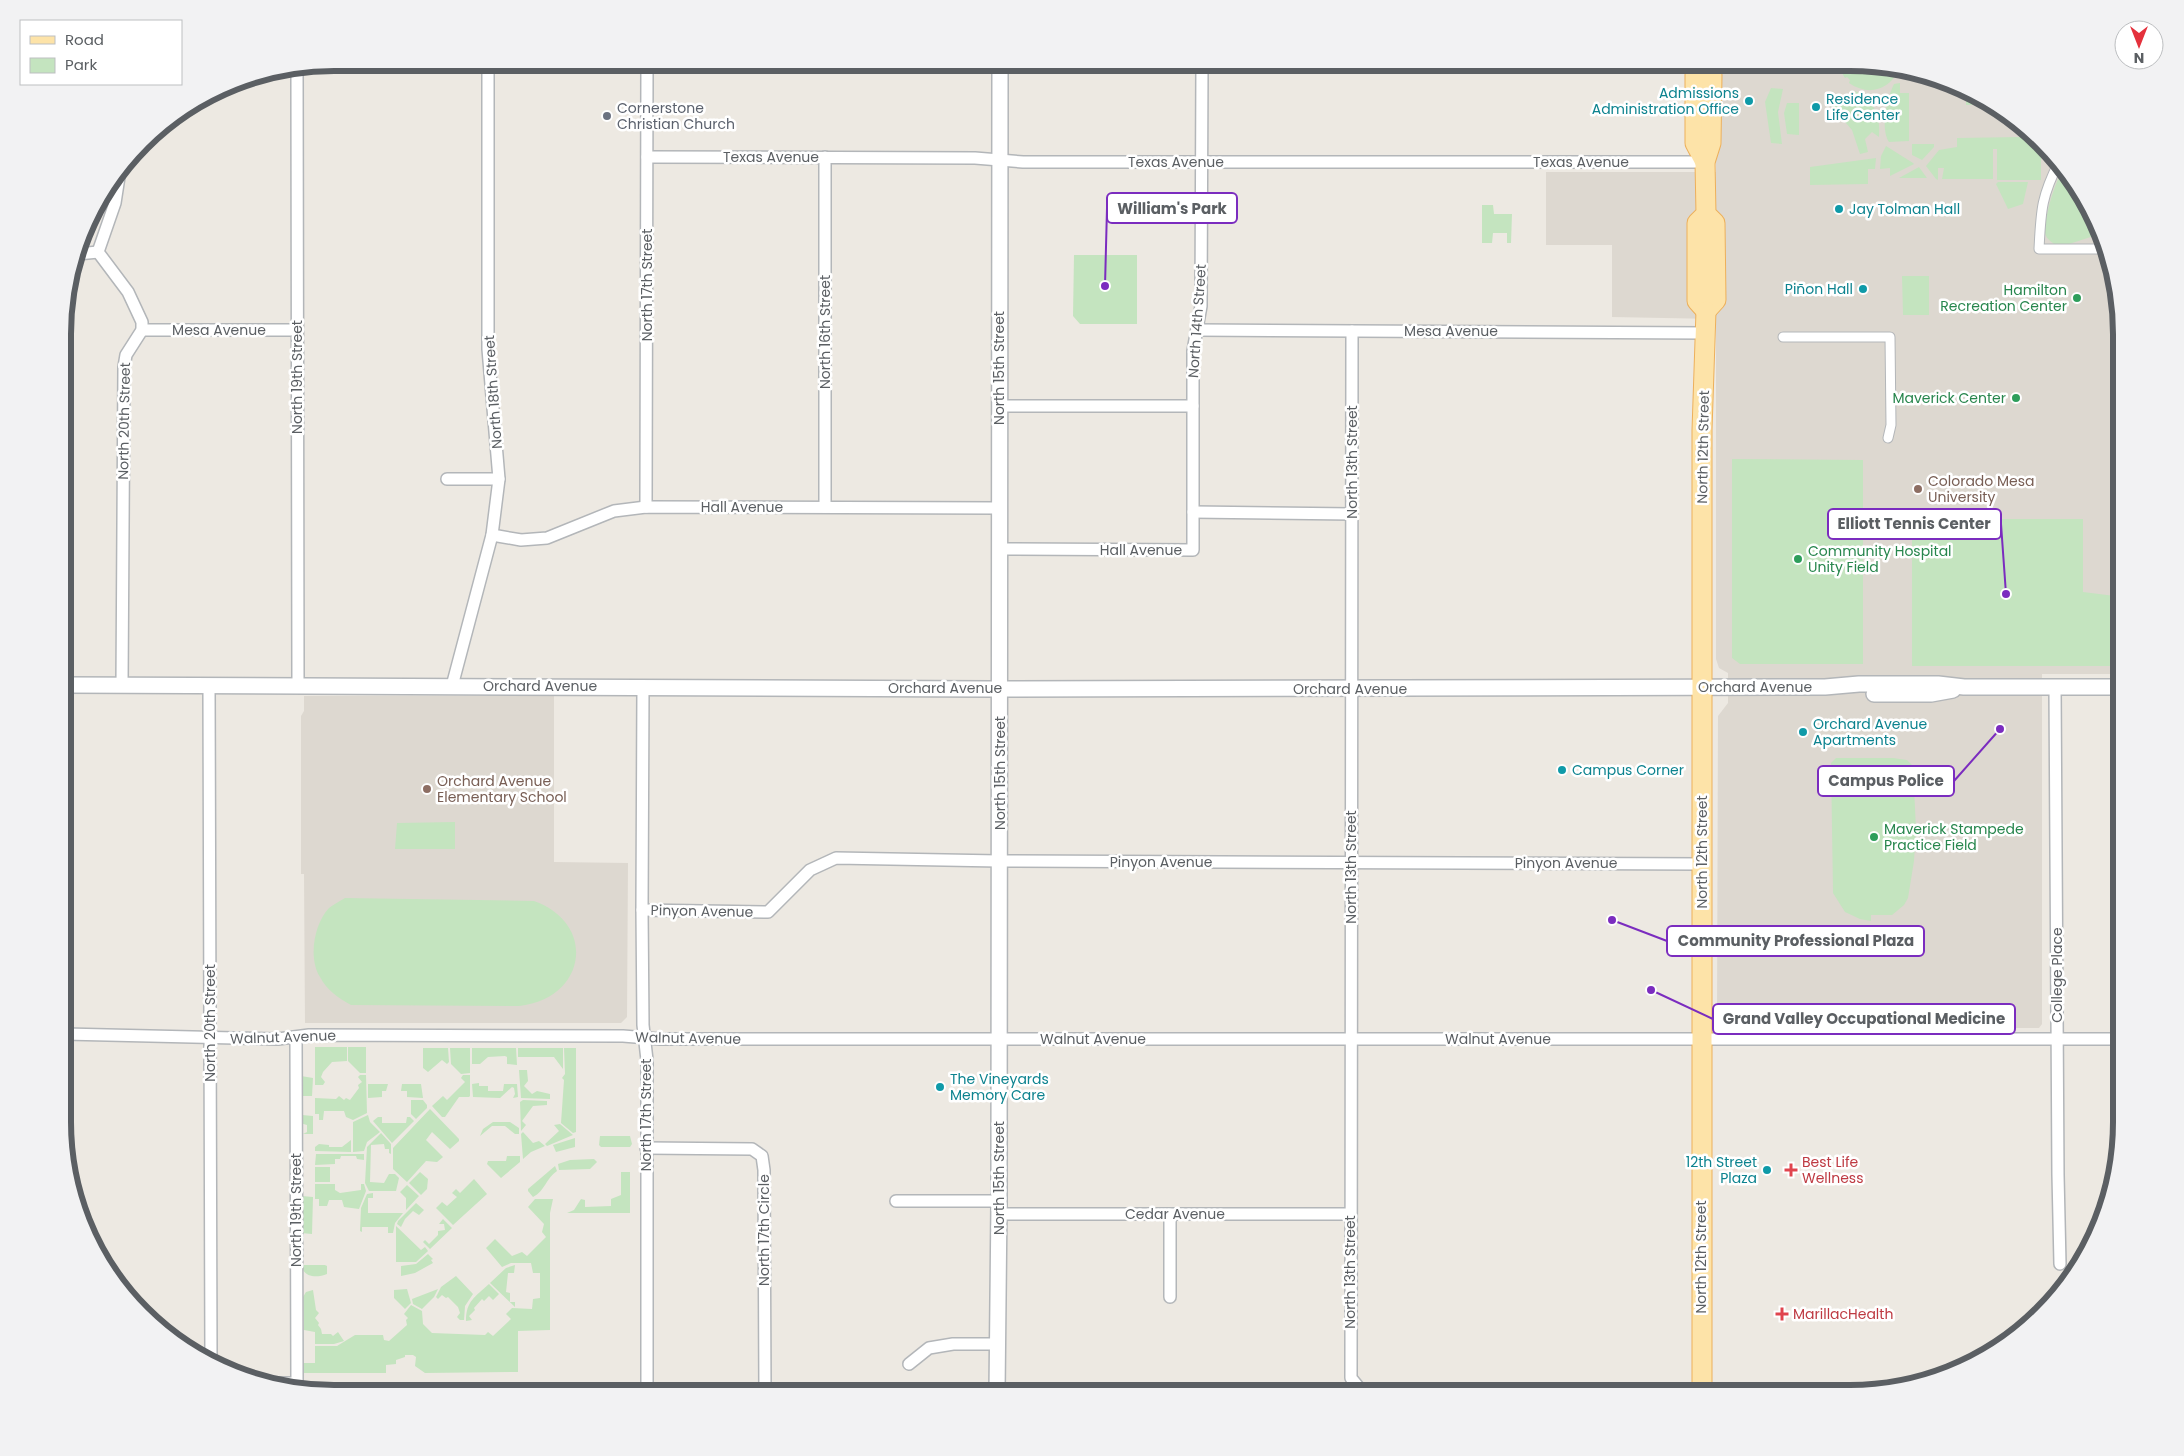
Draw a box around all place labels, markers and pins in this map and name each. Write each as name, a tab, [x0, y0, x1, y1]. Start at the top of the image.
place label: Admissions Administration Office	[1592, 83, 1739, 119]
place label: Residence Life Center	[1826, 89, 1900, 125]
marker: Admissions Administration Office	[1743, 95, 1755, 107]
place label: Cornerstone Christian Church	[617, 98, 735, 134]
marker: Residence Life Center	[1810, 101, 1822, 113]
marker: Cornerstone Christian Church	[601, 110, 613, 122]
callout: William's Park	[1107, 193, 1237, 223]
place label: Jay Tolman Hall	[1849, 199, 1960, 219]
marker: Jay Tolman Hall	[1833, 203, 1845, 215]
place label: Piñon Hall	[1785, 279, 1853, 299]
place label: Hamilton Recreation Center	[1940, 280, 2067, 316]
marker: Piñon Hall	[1857, 283, 1869, 295]
marker: Hamilton Recreation Center	[2071, 292, 2083, 304]
place label: Maverick Center	[1892, 388, 2006, 408]
marker: Maverick Center	[2010, 392, 2022, 404]
place label: Colorado Mesa University	[1928, 471, 2035, 507]
marker: Colorado Mesa University	[1912, 483, 1924, 495]
callout: Elliott Tennis Center	[1828, 509, 2001, 539]
place label: Community Hospital Unity Field	[1808, 541, 1952, 577]
marker: Community Hospital Unity Field	[1792, 553, 1804, 565]
place label: Orchard Avenue Apartments	[1813, 714, 1927, 750]
marker: Orchard Avenue Apartments	[1797, 726, 1809, 738]
place label: Campus Corner	[1572, 760, 1684, 780]
marker: Campus Corner	[1556, 764, 1568, 776]
callout: Campus Police	[1818, 766, 1954, 796]
place label: Orchard Avenue Elementary School	[437, 771, 567, 807]
marker: Orchard Avenue Elementary School	[421, 783, 433, 795]
place label: Maverick Stampede Practice Field	[1884, 819, 2024, 855]
marker: Maverick Stampede Practice Field	[1868, 831, 1880, 843]
callout: Community Professional Plaza	[1667, 926, 1924, 956]
callout: Grand Valley Occupational Medicine	[1713, 1004, 2015, 1034]
place label: The Vineyards Memory Care	[950, 1069, 1049, 1105]
marker: The Vineyards Memory Care	[934, 1081, 946, 1093]
place label: 12th Street Plaza	[1686, 1152, 1757, 1188]
place label: Best Life Wellness	[1802, 1152, 1864, 1188]
marker: Best Life Wellness	[1784, 1163, 1798, 1177]
marker: 12th Street Plaza	[1761, 1164, 1773, 1176]
place label: MarillacHealth	[1793, 1304, 1893, 1324]
marker: MarillacHealth	[1775, 1307, 1789, 1321]

